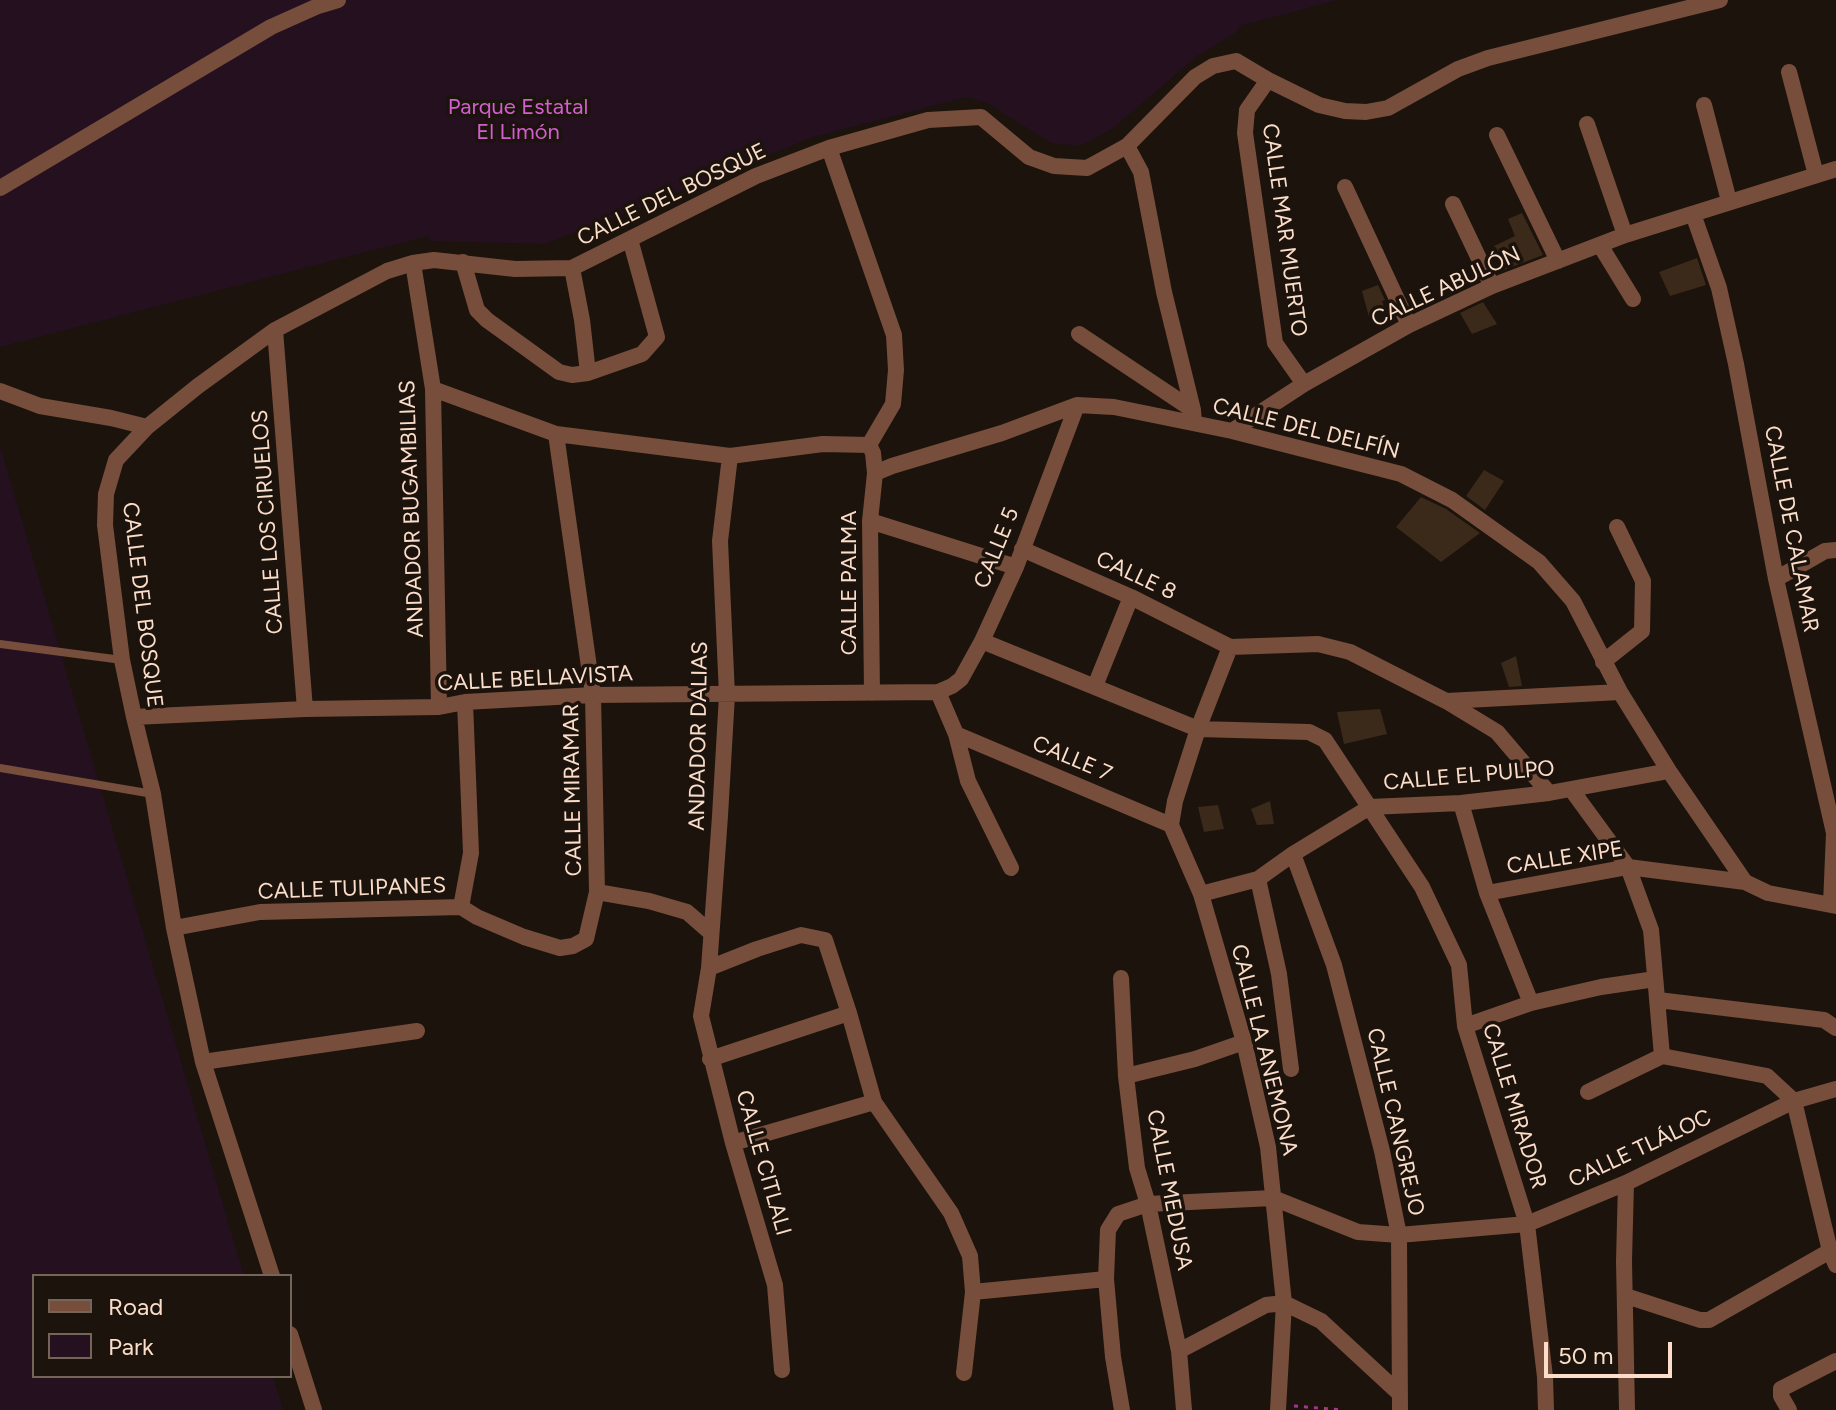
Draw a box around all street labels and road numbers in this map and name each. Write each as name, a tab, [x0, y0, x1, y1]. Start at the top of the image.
street label: CALLE MAR MUERTO	[1256, 122, 1312, 338]
street label: CALLE DEL BOSQUE	[573, 138, 771, 252]
street label: CALLE ABULÓN	[1367, 241, 1525, 333]
street label: ANDADOR BUGAMBILIAS	[394, 380, 430, 638]
street label: CALLE DEL DELFÍN	[1210, 393, 1402, 465]
street label: CALLE LOS CIRUELOS	[247, 409, 289, 635]
street label: CALLE DE CALAMAR	[1758, 423, 1824, 635]
street label: CALLE DEL BOSQUE	[116, 501, 168, 709]
street label: CALLE 5	[969, 504, 1025, 592]
street label: CALLE PALMA	[837, 511, 863, 655]
street label: CALLE 8	[1092, 546, 1180, 606]
street label: ANDADOR DALIAS	[684, 641, 714, 831]
street label: CALLE BELLAVISTA	[437, 661, 633, 697]
street label: CALLE MIRAMAR	[558, 703, 588, 877]
street label: CALLE 7	[1028, 730, 1116, 788]
street label: CALLE EL PULPO	[1382, 755, 1556, 797]
street label: CALLE XIPE	[1505, 836, 1625, 880]
street label: CALLE TULIPANES	[257, 873, 447, 905]
street label: CALLE LA ANEMONA	[1225, 942, 1303, 1158]
street label: CALLE MIRADOR	[1476, 1020, 1552, 1192]
street label: CALLE CANGREJO	[1361, 1026, 1429, 1218]
street label: CALLE CITLALI	[730, 1087, 796, 1239]
street label: CALLE TLÁLOC	[1564, 1104, 1716, 1194]
street label: CALLE MEDUSA	[1141, 1108, 1197, 1272]

